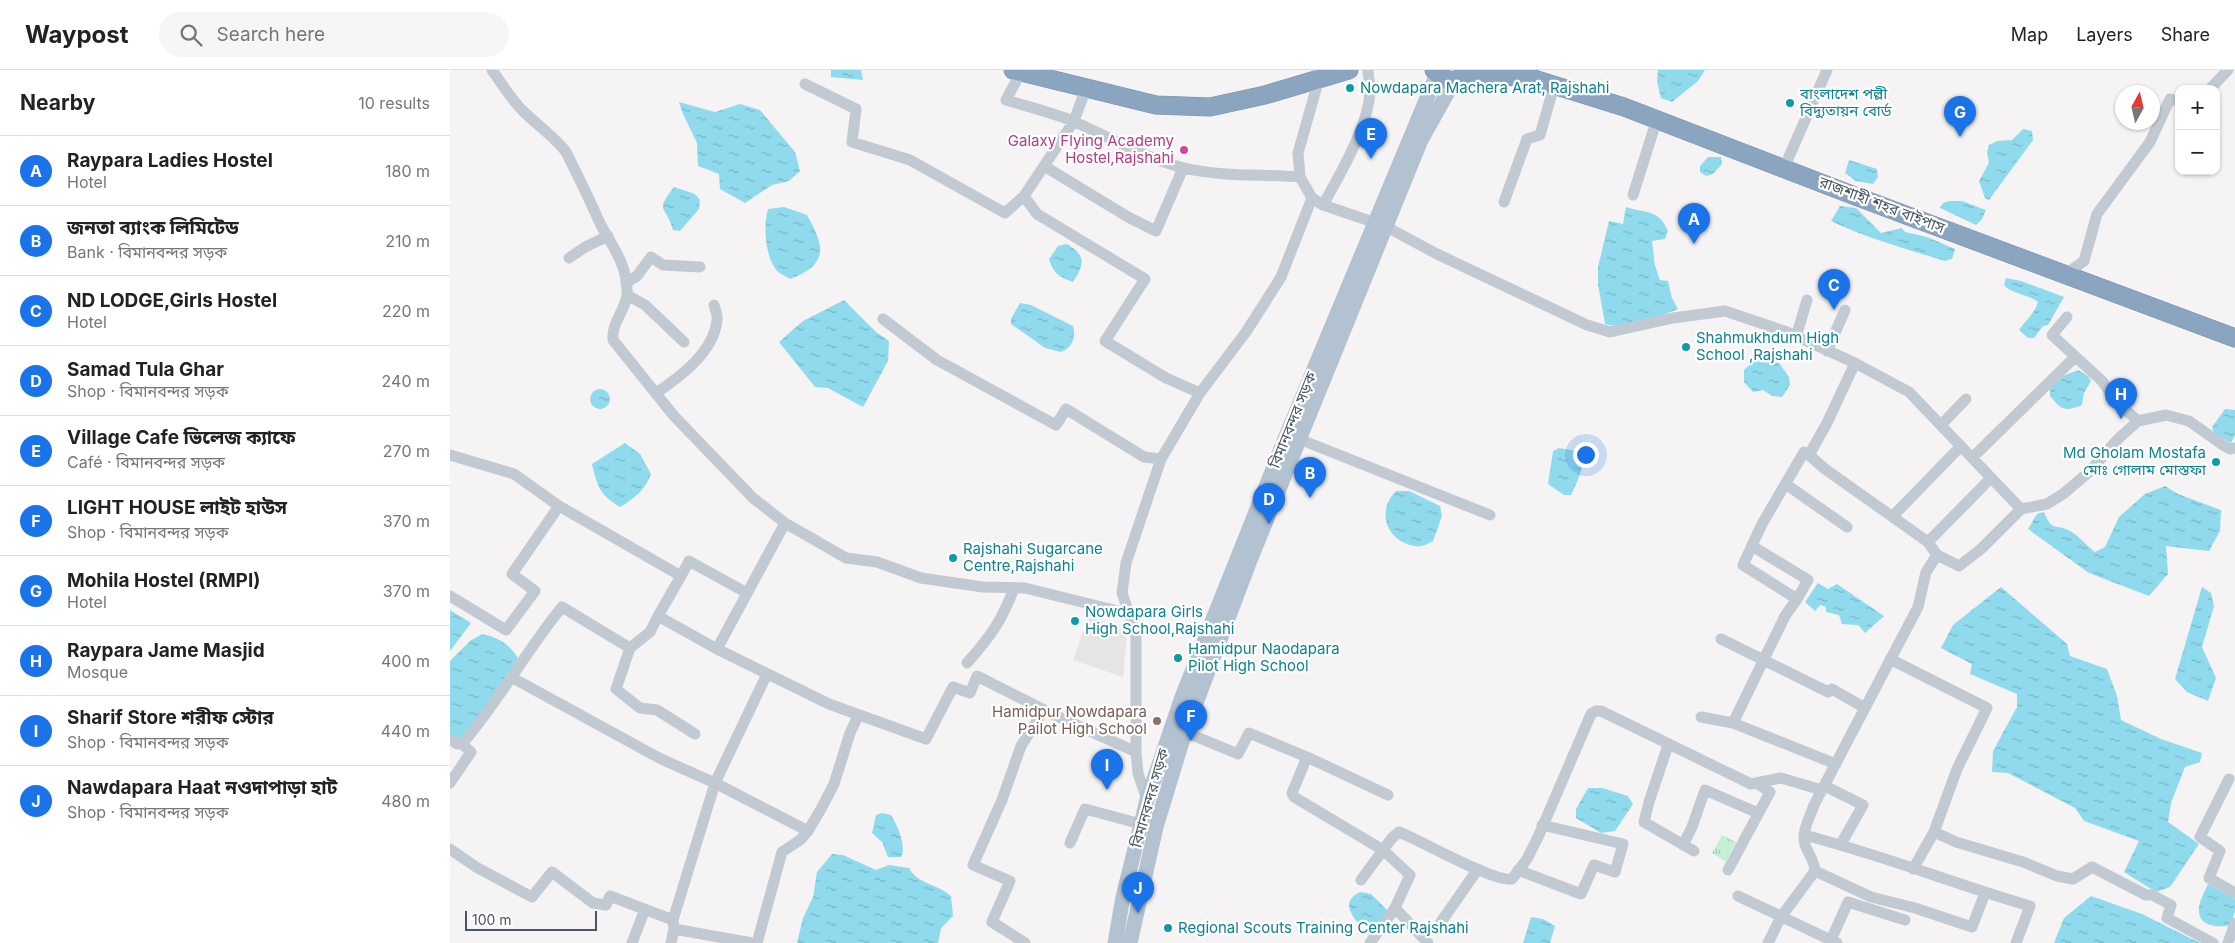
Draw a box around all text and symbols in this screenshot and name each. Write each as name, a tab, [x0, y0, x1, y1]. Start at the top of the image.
search box	[159, 12, 509, 57]
text: Waypost	[25, 20, 129, 49]
icon: search	[177, 21, 205, 49]
text: Search here	[217, 23, 325, 46]
text: Map	[2011, 24, 2048, 45]
text: Layers	[2076, 24, 2133, 45]
text: Share	[2161, 24, 2210, 45]
place label: Nowdapara Machera Arat, Rajshahi	[1360, 78, 1609, 97]
marker: Nowdapara Machera Arat, Rajshahi	[1344, 82, 1356, 94]
place label: বাংলাদেশ পল্লী বিদ্যুতায়ন বোর্ড	[1799, 84, 1892, 120]
north arrow	[2115, 85, 2160, 130]
map controls	[2175, 85, 2220, 175]
button: +	[2175, 85, 2220, 130]
text: Nearby	[20, 90, 95, 115]
text: 10 results	[358, 93, 430, 113]
pin: G	[1944, 96, 1976, 137]
marker: বাংলাদেশ পল্লী বিদ্যুতায়ন বোর্ড	[1784, 97, 1796, 109]
pin: E	[1355, 118, 1387, 159]
button: −	[2175, 130, 2220, 175]
place label: Galaxy Flying Academy Hostel,Rajshahi	[1008, 131, 1175, 167]
marker: Galaxy Flying Academy Hostel,Rajshahi	[1178, 144, 1190, 156]
text: Raypara Ladies Hostel	[67, 149, 273, 172]
text: A	[30, 161, 42, 181]
text: 180 m	[385, 161, 430, 181]
text: Hotel	[67, 172, 107, 192]
street label: রাজশাহী শহর বাইপাস	[1816, 172, 1948, 237]
pin: A	[1678, 203, 1710, 244]
text: জনতা ব্যাংক লিমিটেড	[67, 216, 239, 239]
text: B	[31, 231, 41, 251]
text: 210 m	[385, 231, 430, 251]
text: Bank · বিমানবন্দর সড়ক	[67, 242, 227, 262]
pin: C	[1818, 269, 1850, 310]
text: ND LODGE,Girls Hostel	[67, 289, 277, 312]
text: C	[30, 301, 42, 321]
text: 220 m	[382, 301, 430, 321]
text: Hotel	[67, 312, 107, 332]
place label: Shahmukhdum High School ,Rajshahi	[1696, 328, 1839, 364]
marker: Shahmukhdum High School ,Rajshahi	[1680, 341, 1692, 353]
text: Samad Tula Ghar	[67, 358, 224, 381]
street label: বিমানবন্দর সড়ক	[1264, 368, 1321, 472]
text: D	[30, 371, 42, 391]
text: 240 m	[382, 371, 430, 391]
pin: H	[2105, 378, 2137, 419]
text: Shop · বিমানবন্দর সড়ক	[67, 381, 229, 401]
text: Village Cafe ভিলেজ ক্যাফে	[67, 426, 295, 449]
text: E	[31, 441, 41, 461]
text: 270 m	[383, 441, 430, 461]
your location	[1573, 442, 1599, 468]
place label: Md Gholam Mostafa মোঃ গোলাম মোস্তফা	[2063, 443, 2207, 479]
text: Café · বিমানবন্দর সড়ক	[67, 452, 225, 472]
marker: Md Gholam Mostafa মোঃ গোলাম মোস্তফা	[2210, 456, 2222, 468]
pin: B	[1294, 457, 1326, 498]
pin: D	[1253, 483, 1285, 524]
text: LIGHT HOUSE লাইট হাউস	[67, 496, 287, 519]
text: F	[31, 511, 41, 531]
text: 370 m	[383, 511, 430, 531]
text: Shop · বিমানবন্দর সড়ক	[67, 522, 229, 542]
place label: Rajshahi Sugarcane Centre,Rajshahi	[963, 539, 1103, 575]
marker: Rajshahi Sugarcane Centre,Rajshahi	[947, 552, 959, 564]
text: Mohila Hostel (RMPI)	[67, 569, 260, 592]
text: G	[30, 581, 42, 601]
text: 370 m	[383, 581, 430, 601]
text: Hotel	[67, 592, 107, 612]
place label: Nowdapara Girls High School,Rajshahi	[1085, 602, 1234, 638]
marker: Nowdapara Girls High School,Rajshahi	[1069, 615, 1081, 627]
text: Raypara Jame Masjid	[67, 639, 265, 662]
place label: Hamidpur Naodapara Pilot High School	[1188, 639, 1340, 675]
text: H	[30, 651, 42, 671]
text: 400 m	[381, 651, 430, 671]
marker: Hamidpur Naodapara Pilot High School	[1172, 652, 1184, 664]
text: Mosque	[67, 662, 128, 682]
pin: F	[1175, 700, 1207, 741]
place label: Hamidpur Nowdapara Pailot High School	[992, 702, 1147, 738]
text: Sharif Store শরীফ স্টোর	[67, 706, 274, 729]
marker: Hamidpur Nowdapara Pailot High School	[1151, 715, 1163, 727]
text: I	[34, 721, 38, 741]
text: 440 m	[381, 721, 430, 741]
text: Shop · বিমানবন্দর সড়ক	[67, 732, 229, 752]
street label: বিমানবন্দর সড়ক	[1126, 745, 1173, 851]
pin: I	[1091, 749, 1123, 790]
text: Nawdapara Haat নওদাপাড়া হাট	[67, 776, 337, 799]
text: J	[31, 791, 41, 811]
text: 480 m	[381, 791, 430, 811]
text: Shop · বিমানবন্দর সড়ক	[67, 802, 229, 822]
pin: J	[1122, 872, 1154, 913]
scale bar	[465, 908, 598, 931]
text: 100 m	[472, 911, 512, 928]
place label: Regional Scouts Training Center Rajshahi	[1178, 918, 1469, 937]
marker: Regional Scouts Training Center Rajshahi	[1162, 922, 1174, 934]

